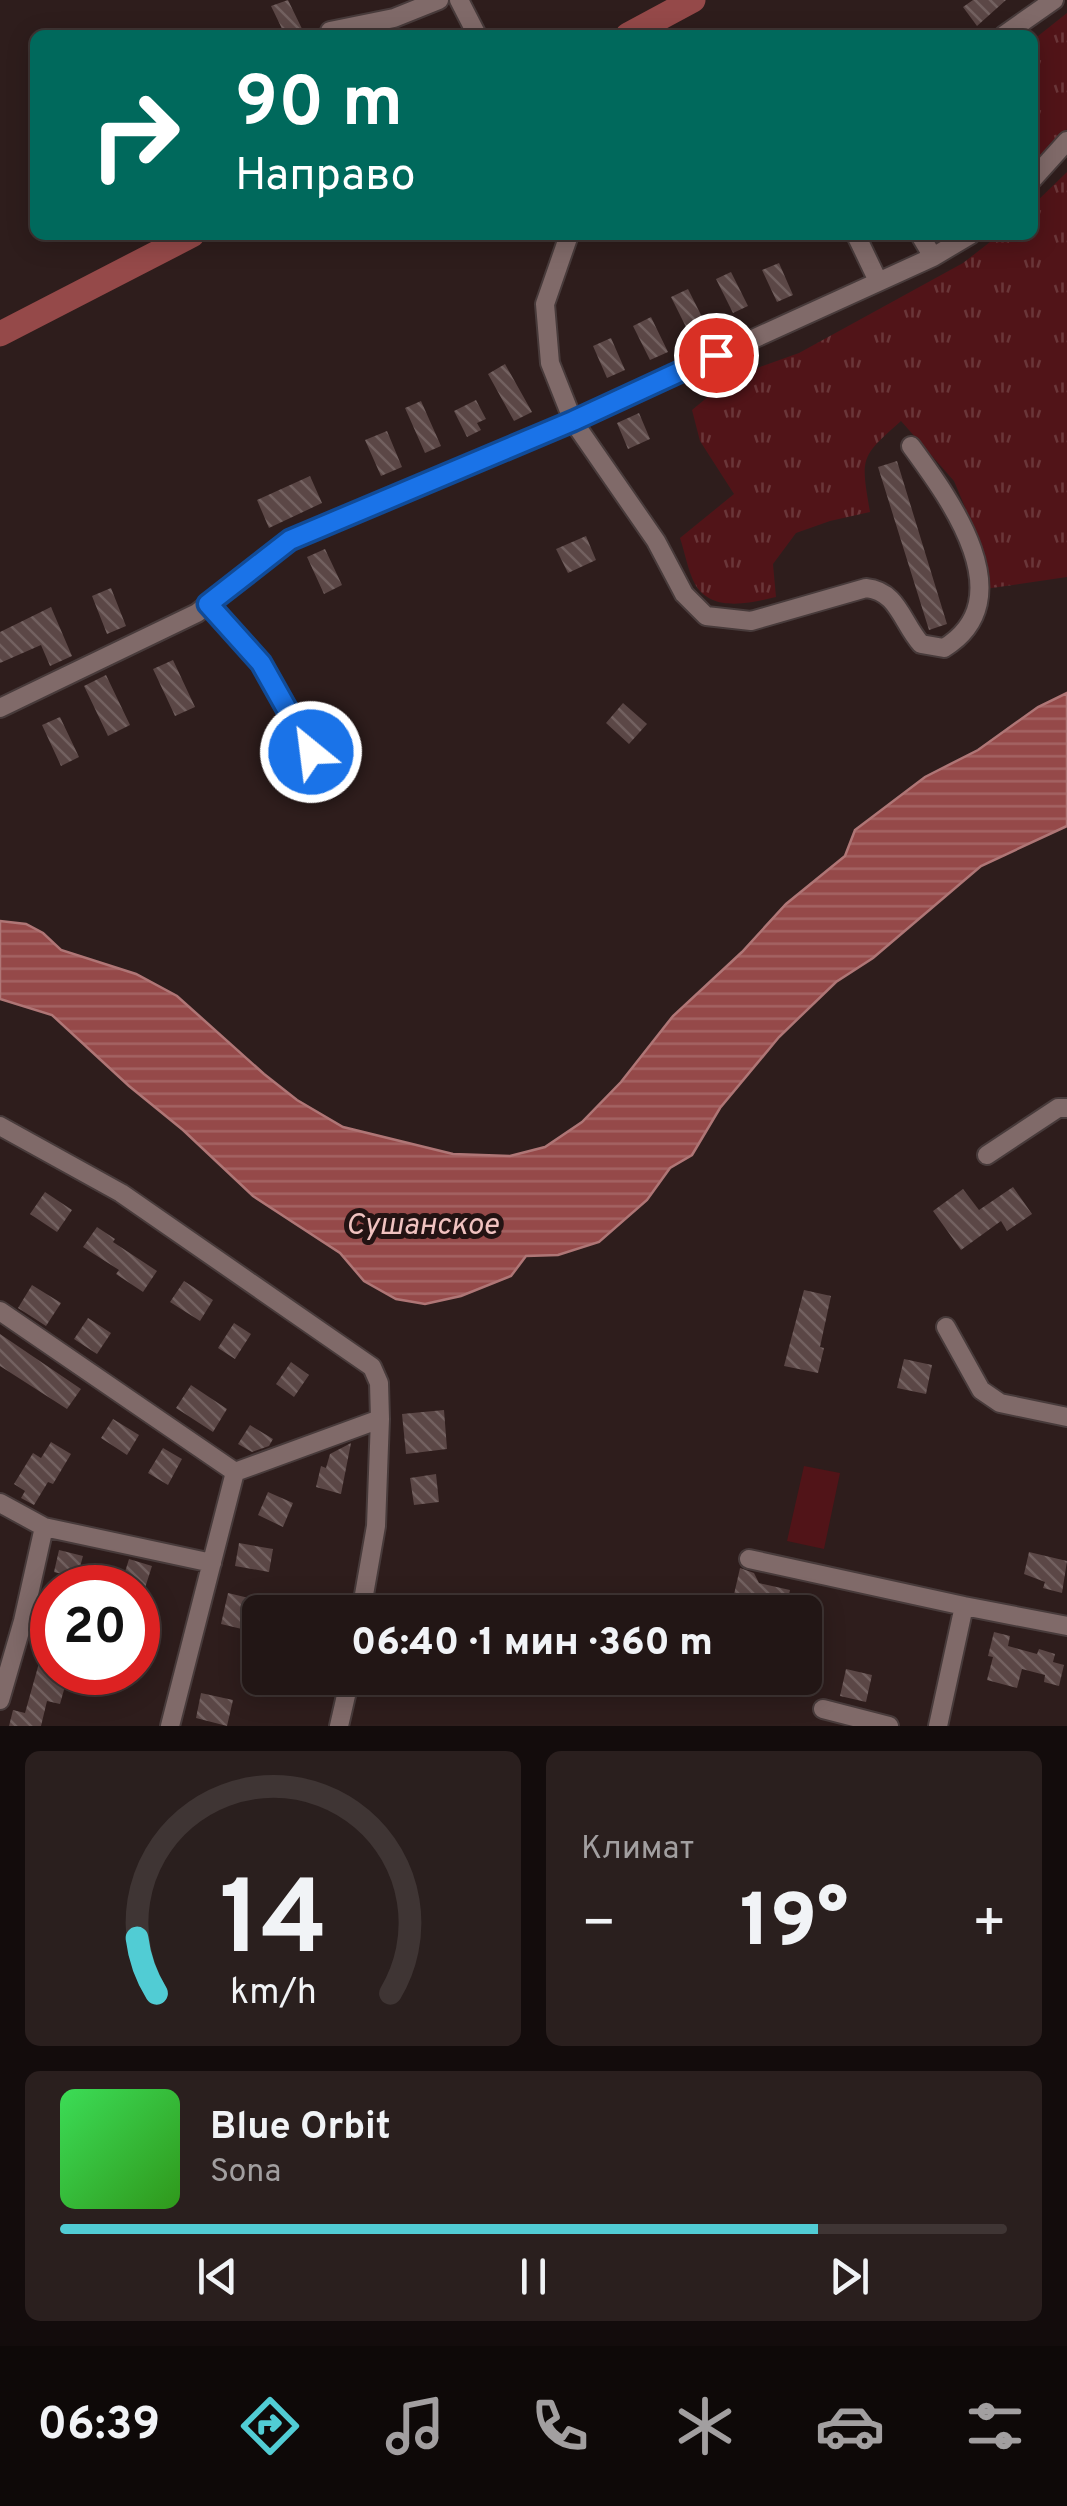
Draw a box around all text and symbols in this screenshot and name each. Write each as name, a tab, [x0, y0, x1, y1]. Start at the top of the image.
text: 90 m	[235, 62, 403, 151]
icon: right	[70, 70, 200, 200]
text: Направо	[235, 149, 416, 206]
pin	[674, 313, 759, 398]
icon: arrive	[689, 328, 744, 383]
position arrow	[259, 700, 363, 804]
water label: Сушанское	[345, 1208, 499, 1245]
speed limit sign: 20	[30, 1565, 160, 1695]
text: 06:40 · 1 мин · 360 m	[351, 1620, 713, 1669]
text: Климат	[581, 1830, 694, 1870]
text: 14	[219, 1859, 327, 1991]
text: 19°	[740, 1878, 848, 1973]
text: −	[581, 1891, 616, 1961]
text: +	[972, 1891, 1007, 1961]
text: km/h	[230, 1971, 316, 2017]
text: Blue Orbit	[210, 2104, 391, 2153]
text: Sona	[210, 2153, 281, 2193]
icon: previous	[190, 2249, 245, 2304]
icon: pause	[506, 2249, 561, 2304]
icon: next	[822, 2249, 877, 2304]
icon: directions	[235, 2391, 305, 2461]
icon: music	[380, 2391, 450, 2461]
icon: phone	[525, 2391, 595, 2461]
icon: climate	[670, 2391, 740, 2461]
icon: car	[815, 2391, 885, 2461]
icon: filters	[960, 2391, 1030, 2461]
text: 06:39	[37, 2398, 160, 2455]

